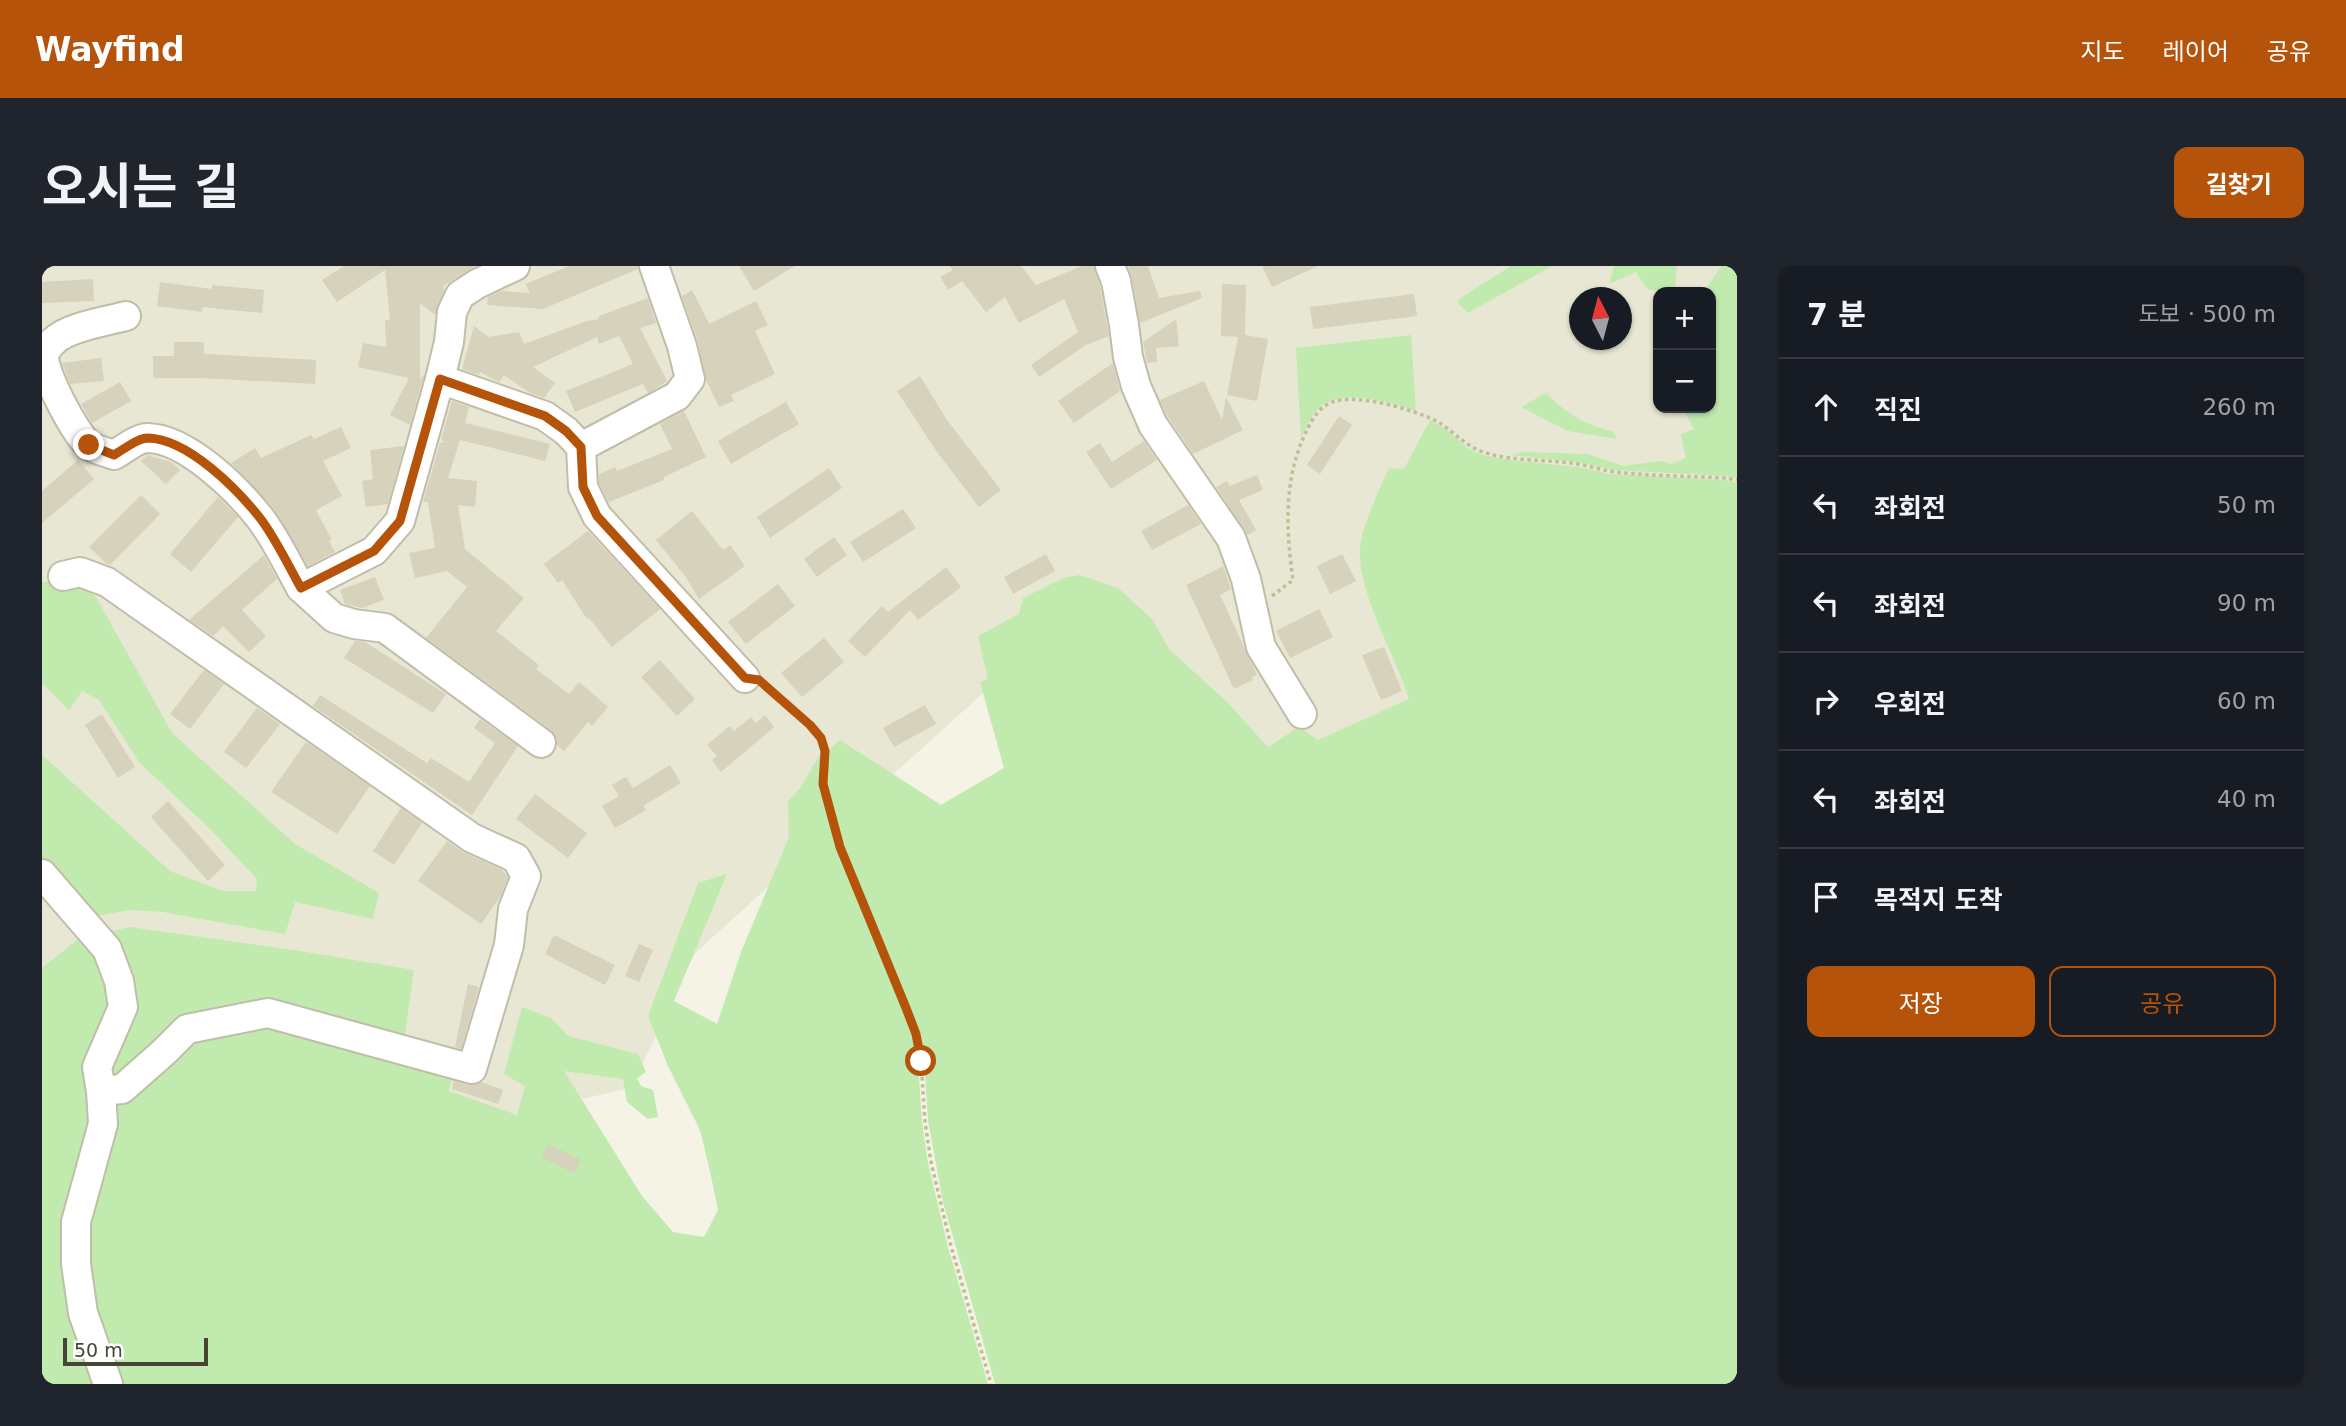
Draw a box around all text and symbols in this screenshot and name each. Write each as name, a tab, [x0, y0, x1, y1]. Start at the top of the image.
text: Wayfind	[35, 30, 185, 69]
text: 지도	[2080, 38, 2125, 66]
text: 레이어	[2163, 38, 2229, 66]
text: 공유	[2267, 38, 2311, 66]
button: 길찾기	[2174, 147, 2304, 218]
text: 오시는 길	[42, 159, 239, 216]
north arrow	[1569, 287, 1632, 350]
map controls	[1653, 287, 1716, 413]
button: +	[1653, 287, 1716, 350]
text: 7 분	[1807, 297, 1866, 332]
text: 도보 · 500 m	[2138, 301, 2276, 327]
button: −	[1653, 350, 1716, 413]
icon: ahead	[1807, 388, 1845, 426]
text: 260 m	[2202, 394, 2276, 420]
text: 직진	[1874, 395, 1922, 425]
route end	[73, 429, 104, 460]
icon: left	[1807, 486, 1845, 524]
text: 50 m	[2217, 492, 2276, 518]
text: 좌회전	[1874, 493, 1946, 523]
icon: left	[1807, 584, 1845, 622]
text: 90 m	[2217, 590, 2276, 616]
text: 좌회전	[1874, 591, 1946, 621]
icon: right	[1807, 682, 1845, 720]
text: 60 m	[2217, 688, 2276, 714]
text: 우회전	[1874, 689, 1946, 719]
icon: left	[1807, 780, 1845, 818]
text: 40 m	[2217, 786, 2276, 812]
text: 좌회전	[1874, 787, 1946, 817]
icon: arrive	[1807, 878, 1845, 916]
text: 목적지 도착	[1874, 885, 2003, 915]
button: 저장	[1807, 966, 2035, 1037]
button: 공유	[2049, 966, 2276, 1037]
route start	[905, 1045, 936, 1076]
scale bar	[63, 1335, 208, 1367]
text: 50 m	[74, 1339, 123, 1361]

